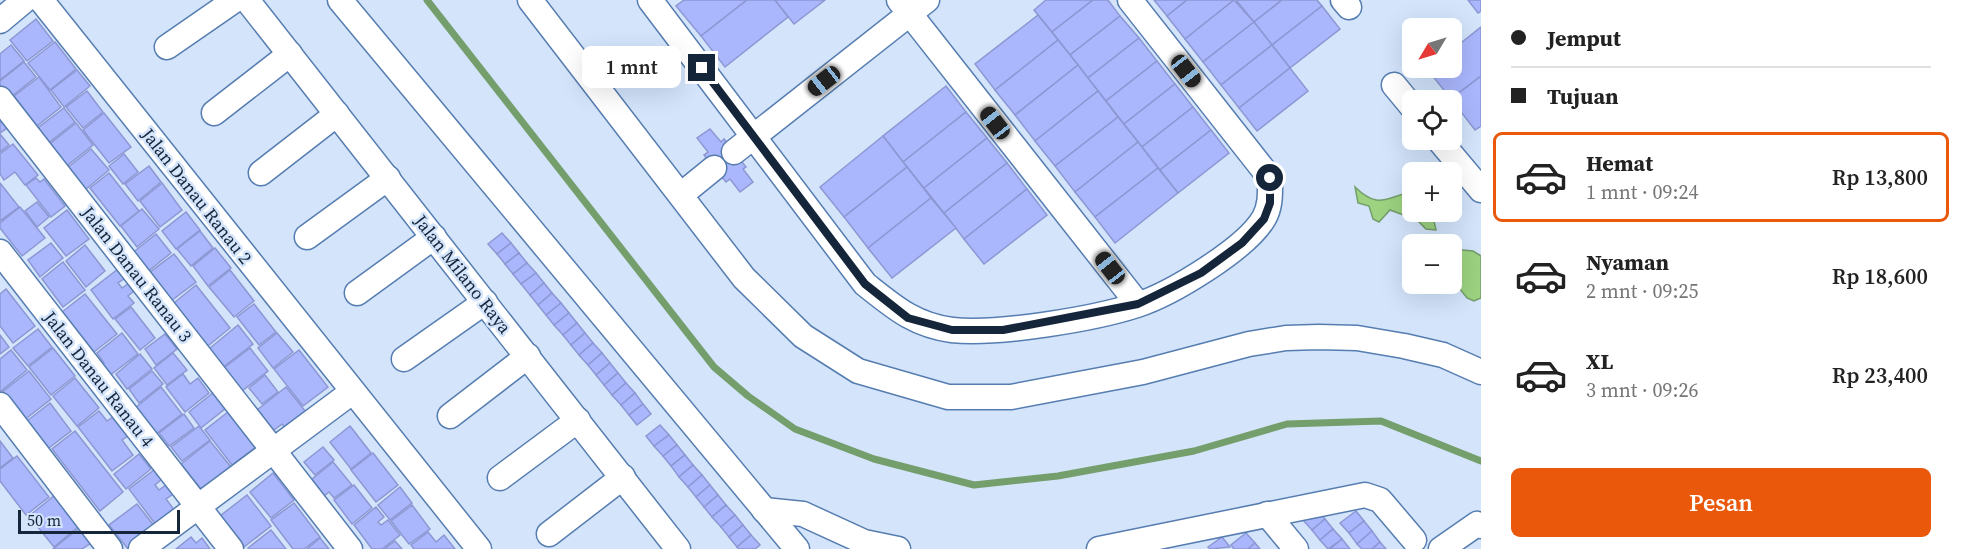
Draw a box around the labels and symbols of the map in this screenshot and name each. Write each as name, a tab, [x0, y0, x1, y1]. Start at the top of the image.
north arrow	[1402, 18, 1462, 78]
callout: 1 mnt	[582, 47, 681, 89]
car	[1168, 51, 1204, 91]
route end	[688, 54, 715, 81]
car	[804, 63, 844, 99]
car	[977, 103, 1013, 143]
street label: Jalan Danau Ranau 2	[135, 122, 258, 269]
route start	[1256, 164, 1283, 191]
street label: Jalan Danau Ranau 3	[75, 200, 198, 347]
street label: Jalan Milano Raya	[408, 209, 518, 339]
car	[1092, 248, 1128, 288]
street label: Jalan Danau Ranau 4	[37, 305, 160, 452]
scale bar	[18, 507, 180, 534]

